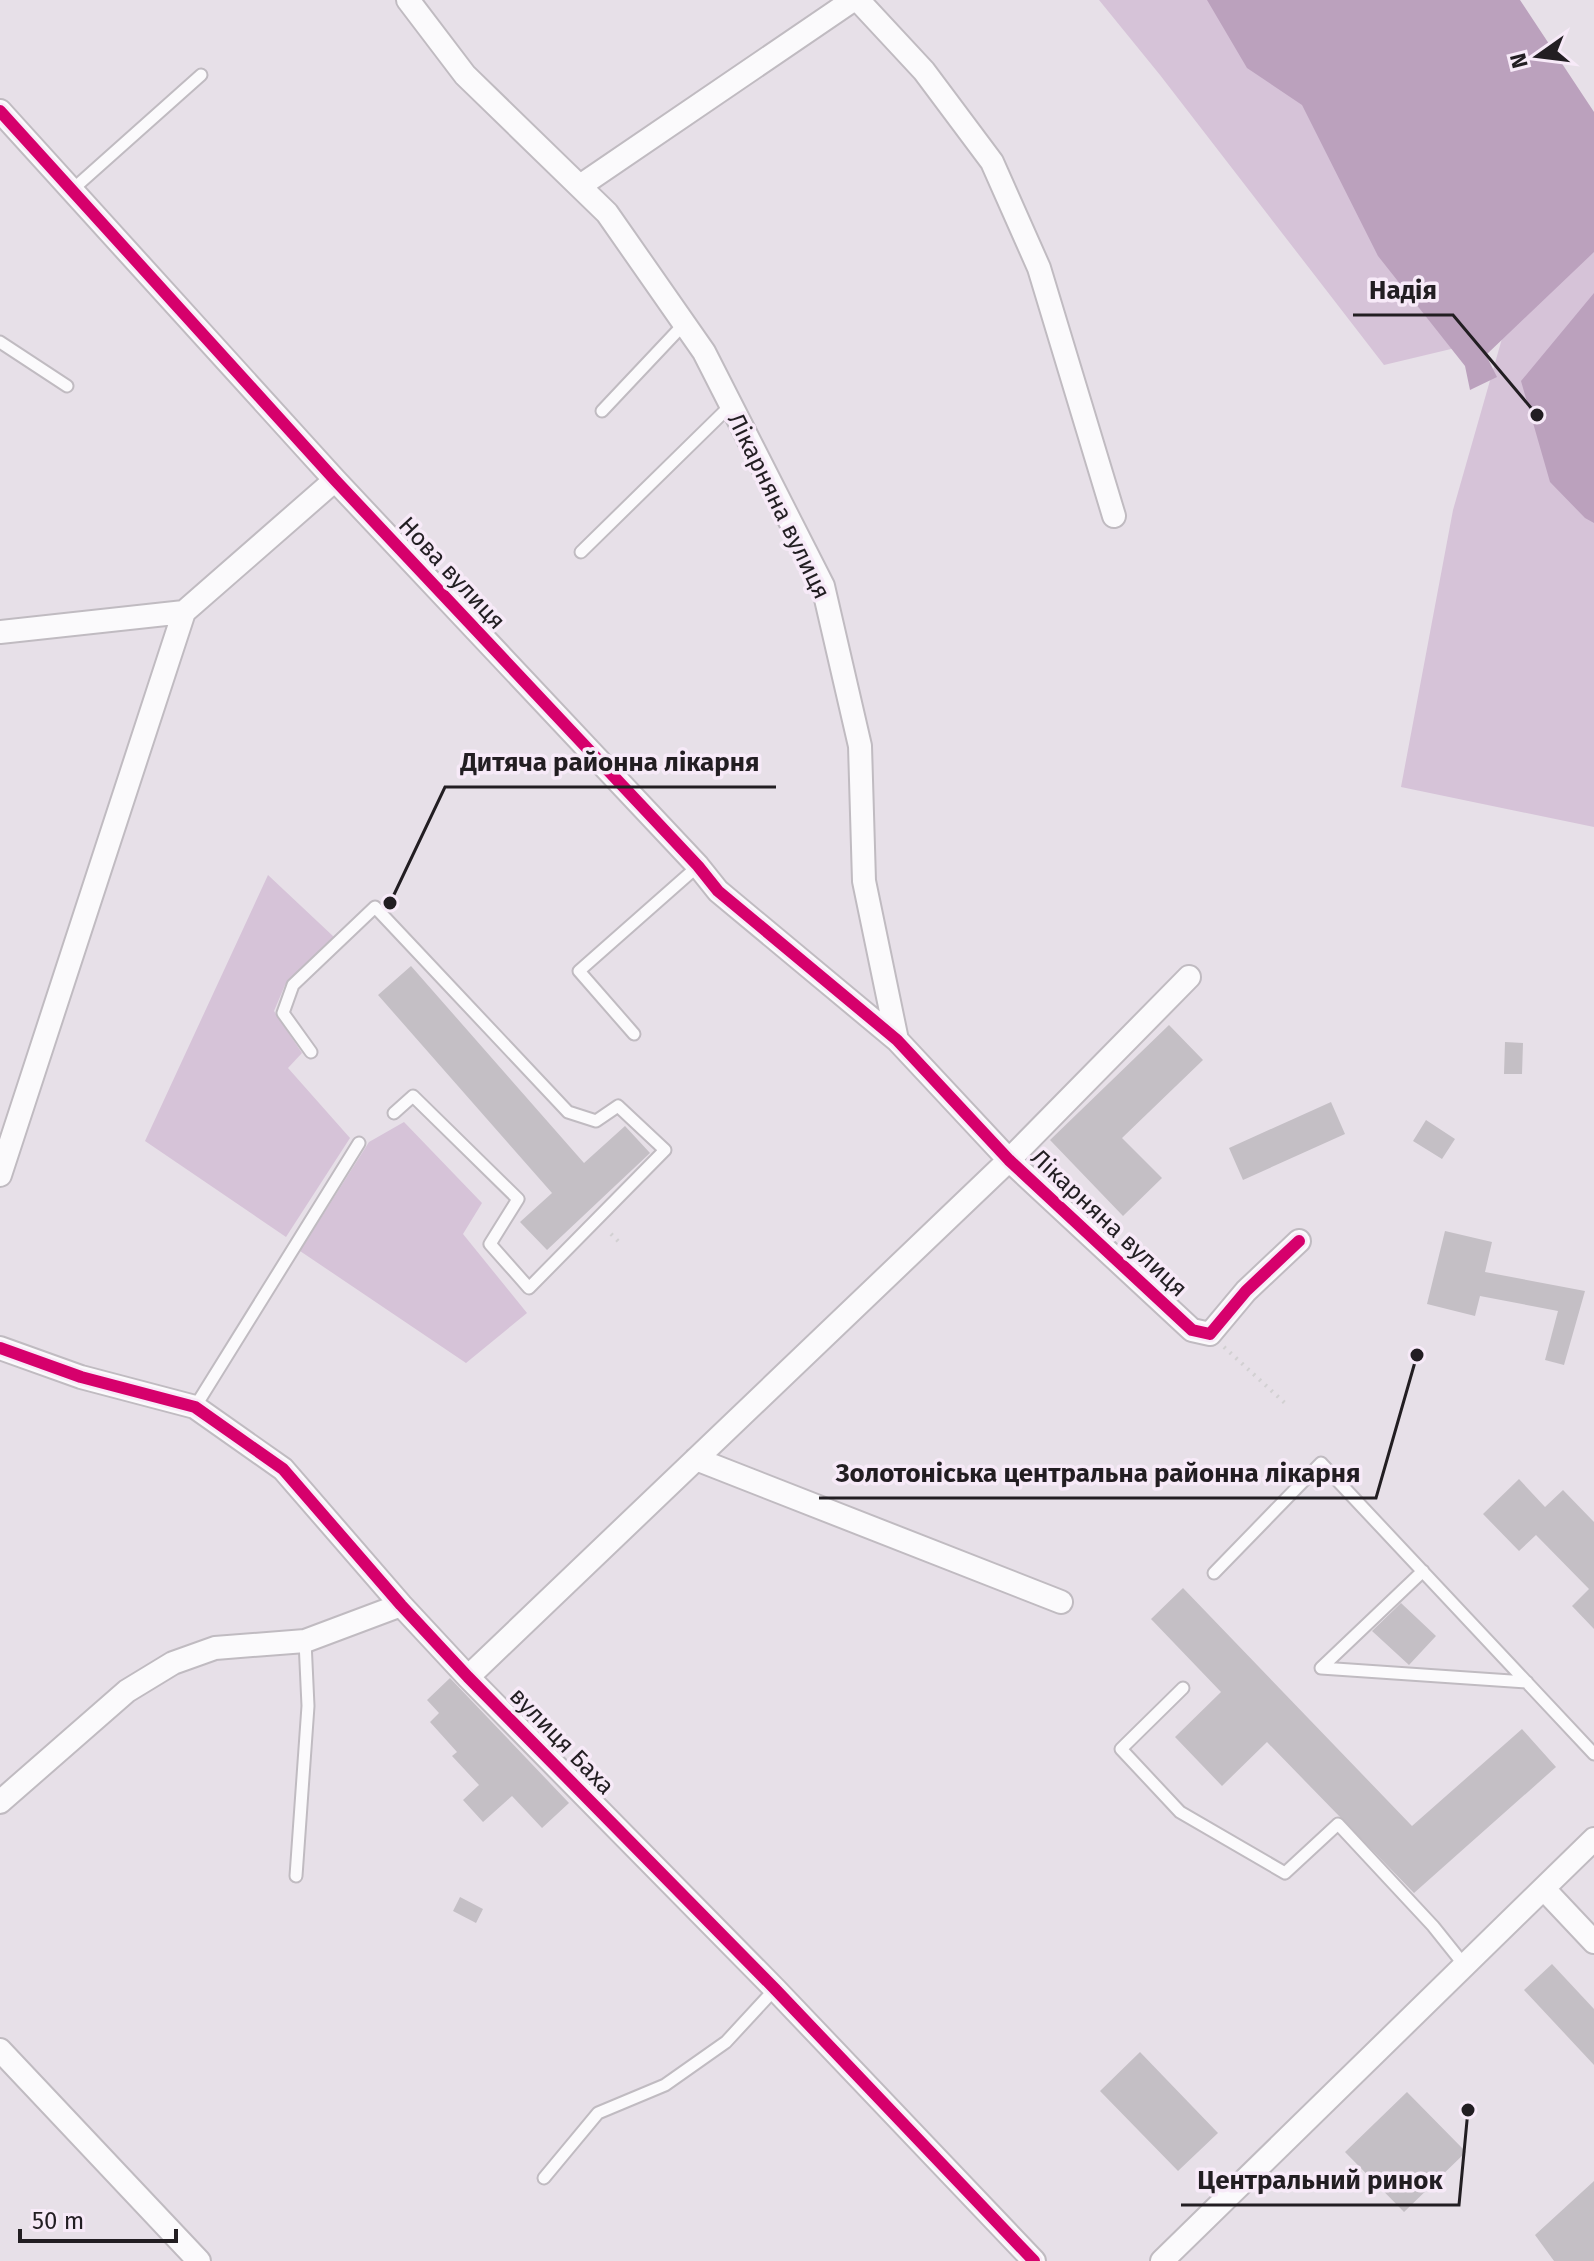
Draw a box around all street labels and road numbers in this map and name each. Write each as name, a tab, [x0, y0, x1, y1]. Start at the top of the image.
street label: Лікарняна вулиця	[722, 408, 836, 604]
street label: Нова вулиця	[393, 511, 511, 635]
street label: Лікарняна вулиця	[1025, 1143, 1193, 1303]
street label: вулиця Баха	[504, 1682, 620, 1800]

